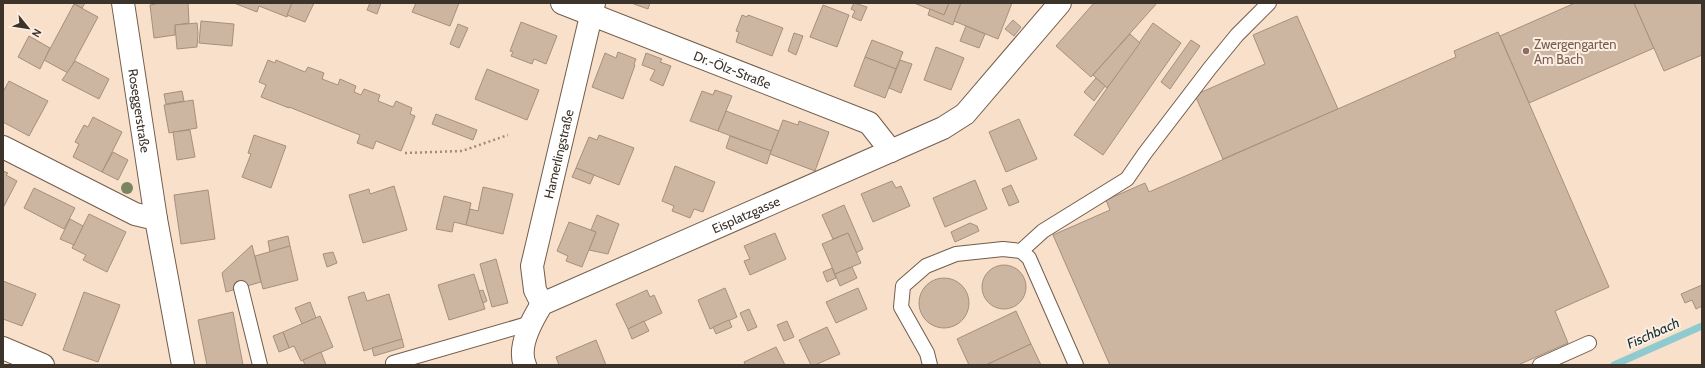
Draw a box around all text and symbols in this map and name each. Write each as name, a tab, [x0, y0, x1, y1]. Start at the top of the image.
north arrow	[8, 8, 48, 48]
text: N	[29, 26, 45, 40]
place label: Zwergengarten Am Bach	[1534, 36, 1616, 67]
marker: Zwergengarten Am Bach	[1521, 46, 1531, 56]
street label: Dr.-Ölz-Straße	[691, 47, 774, 92]
street label: Roseggerstraße	[125, 68, 154, 154]
street label: Hamerlingstraße	[540, 107, 577, 200]
street label: Eisplatzgasse	[709, 192, 783, 237]
water label: Fischbach	[1624, 313, 1682, 353]

